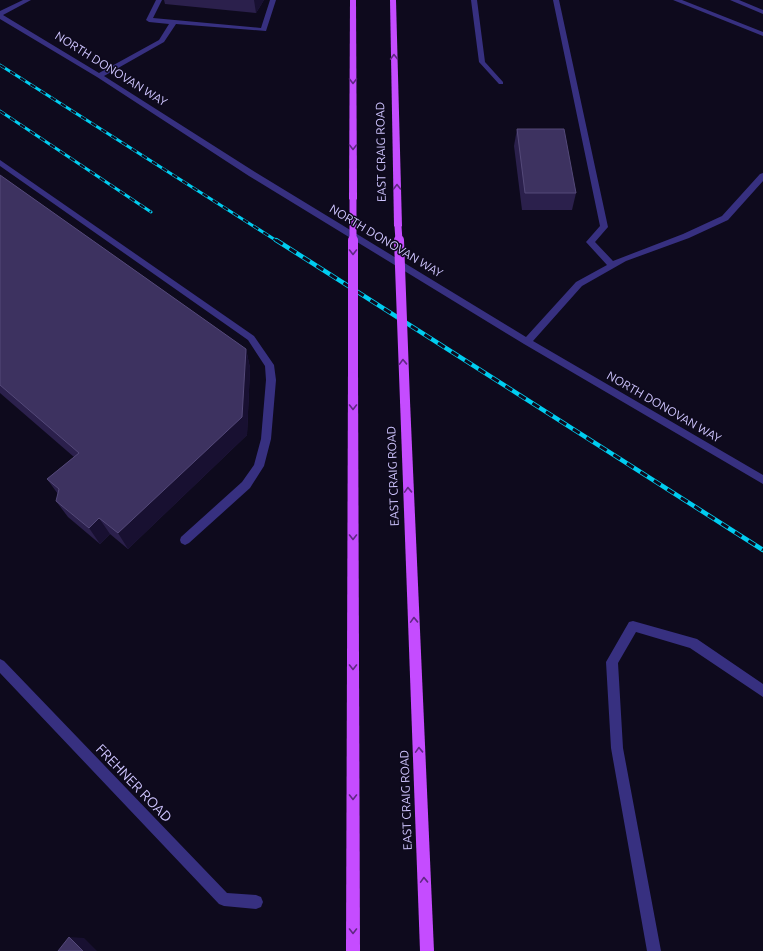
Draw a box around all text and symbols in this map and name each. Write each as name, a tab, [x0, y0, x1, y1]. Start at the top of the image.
street label: NORTH DONOVAN WAY	[53, 29, 170, 108]
one-way arrow	[390, 54, 398, 60]
one-way arrow	[349, 78, 357, 84]
street label: EAST CRAIG ROAD	[373, 102, 388, 202]
one-way arrow	[349, 144, 357, 150]
one-way arrow	[393, 184, 401, 190]
street label: NORTH DONOVAN WAY	[327, 202, 445, 280]
one-way arrow	[349, 249, 357, 255]
one-way arrow	[399, 359, 407, 365]
street label: NORTH DONOVAN WAY	[605, 369, 724, 445]
one-way arrow	[349, 404, 357, 410]
street label: EAST CRAIG ROAD	[384, 426, 401, 526]
one-way arrow	[404, 487, 413, 493]
one-way arrow	[349, 534, 357, 540]
one-way arrow	[409, 617, 418, 623]
one-way arrow	[349, 664, 357, 670]
street label: FREHNER ROAD	[93, 741, 175, 825]
one-way arrow	[415, 747, 423, 753]
street label: EAST CRAIG ROAD	[397, 750, 414, 850]
one-way arrow	[349, 794, 357, 800]
one-way arrow	[420, 877, 429, 883]
one-way arrow	[349, 928, 357, 934]

